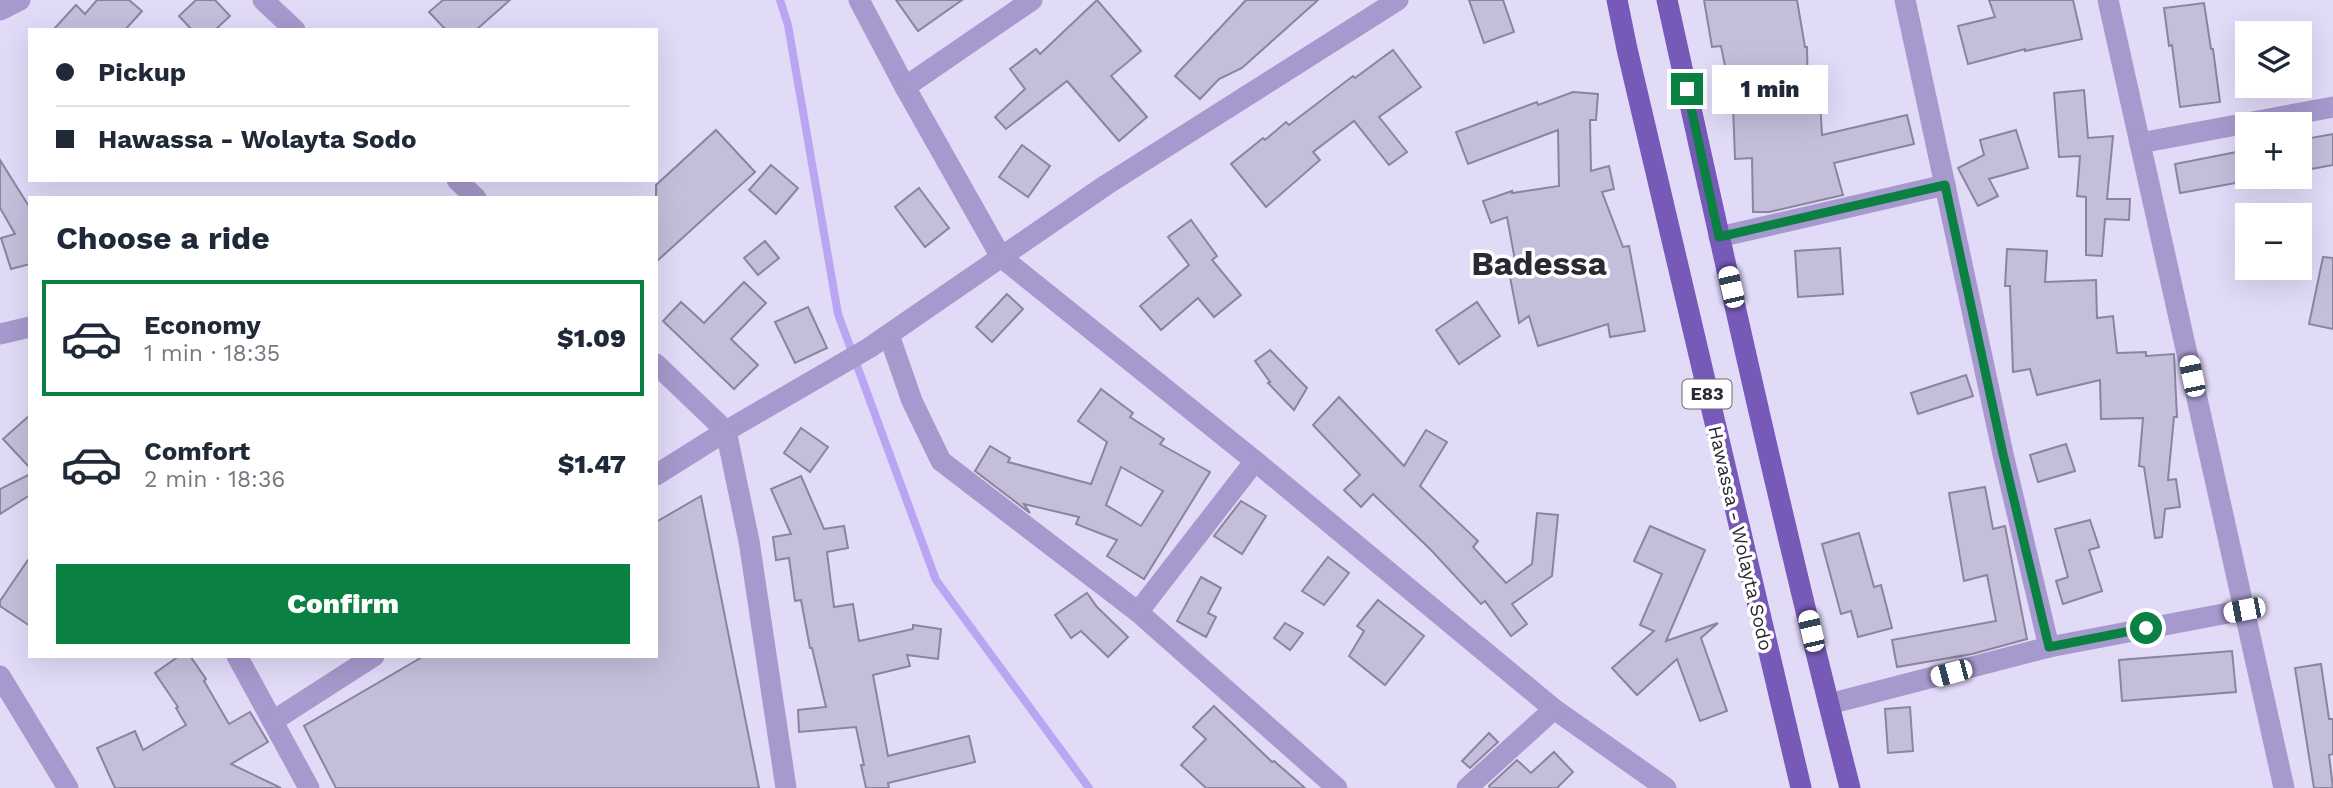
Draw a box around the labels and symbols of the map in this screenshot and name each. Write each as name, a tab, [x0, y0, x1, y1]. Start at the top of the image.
callout: 1 min	[1712, 64, 1827, 114]
route end	[1671, 73, 1703, 105]
district label: Badessa	[1471, 244, 1607, 283]
car	[1717, 264, 1746, 310]
car	[2178, 353, 2207, 399]
road number: E83	[1682, 380, 1732, 408]
street label: Hawassa - Wolayta Sodo	[1703, 424, 1778, 653]
car	[2222, 596, 2267, 624]
car	[1797, 608, 1826, 654]
route start	[2130, 612, 2162, 644]
car	[1928, 657, 1975, 689]

